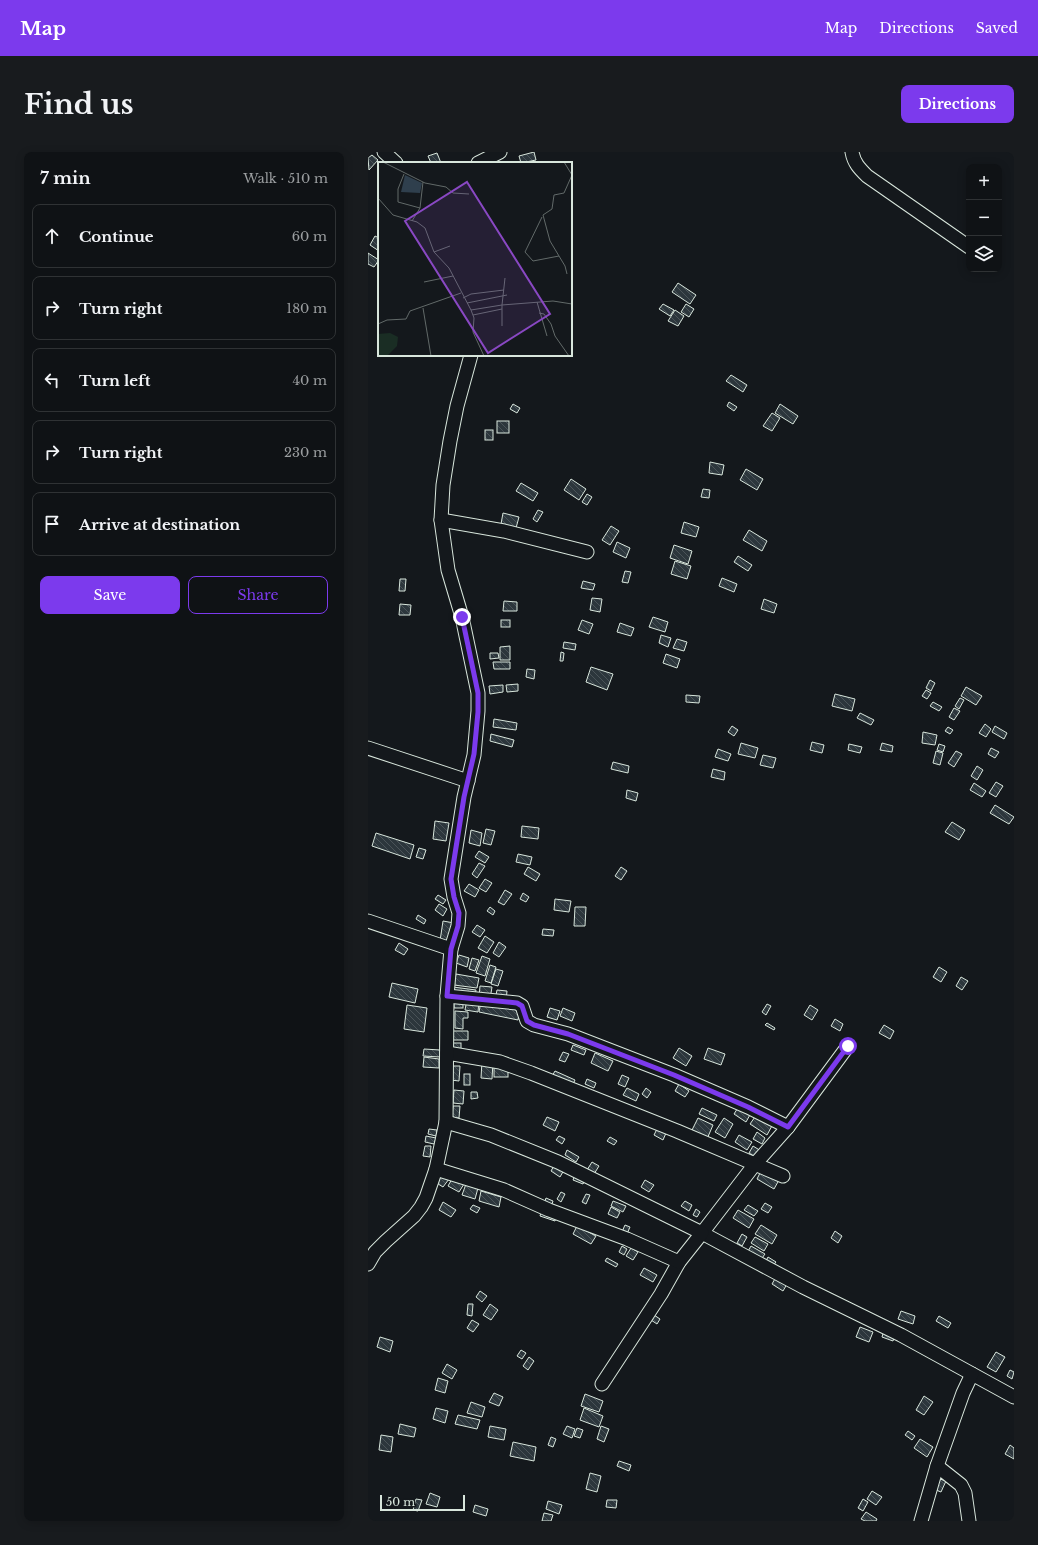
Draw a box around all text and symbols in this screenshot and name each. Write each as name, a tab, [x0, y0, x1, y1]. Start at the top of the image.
text: Map	[20, 17, 66, 40]
text: Map	[825, 19, 857, 37]
text: Directions	[879, 19, 954, 37]
text: Saved	[976, 19, 1018, 37]
button: Directions	[901, 85, 1014, 123]
text: Find us	[24, 87, 134, 122]
inset map	[378, 162, 572, 356]
map controls	[966, 164, 1002, 272]
button: +	[966, 164, 1002, 200]
text: 7 min	[40, 168, 91, 189]
text: Walk · 510 m	[243, 170, 328, 187]
button: −	[966, 200, 1002, 236]
icon: ahead	[41, 225, 63, 247]
text: Continue	[79, 227, 154, 246]
text: 60 m	[292, 228, 327, 245]
button: layers	[966, 236, 1002, 272]
icon: right	[41, 297, 63, 319]
text: Turn right	[79, 299, 162, 318]
text: 180 m	[286, 300, 327, 317]
icon: left	[41, 369, 63, 391]
text: Turn left	[79, 371, 150, 390]
text: 40 m	[292, 372, 327, 389]
icon: right	[41, 441, 63, 463]
text: Turn right	[79, 443, 162, 462]
text: 230 m	[284, 444, 327, 461]
icon: arrive	[41, 513, 63, 535]
text: Arrive at destination	[79, 515, 240, 534]
button: Save	[40, 576, 180, 614]
button: Share	[188, 576, 328, 614]
route end	[453, 608, 471, 626]
route start	[839, 1037, 857, 1055]
scale bar	[380, 1493, 465, 1512]
text: 50 m	[386, 1495, 415, 1509]

